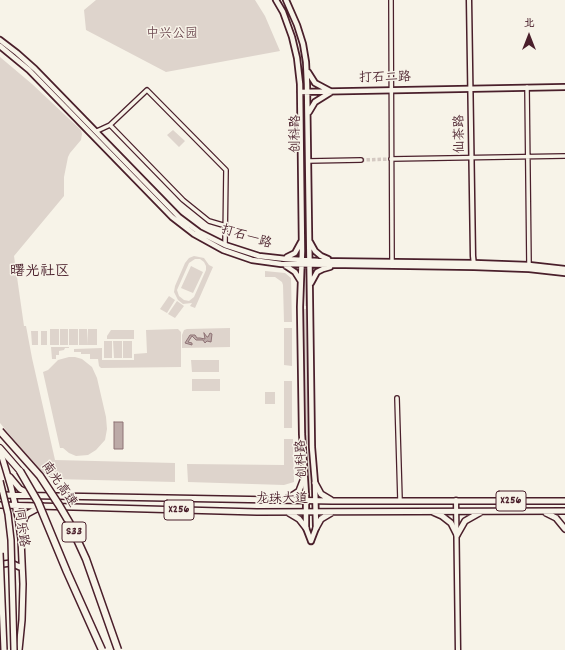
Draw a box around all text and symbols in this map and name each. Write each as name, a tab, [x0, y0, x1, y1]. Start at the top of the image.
north arrow	[509, 16, 549, 56]
text: 北	[524, 16, 535, 32]
park label: 中兴公园	[146, 27, 198, 43]
street label: 打石二路	[359, 71, 411, 87]
street label: 仙茶路	[453, 114, 469, 154]
street label: 创科路	[289, 115, 305, 153]
street label: 打石一路	[219, 223, 273, 253]
district label: 曙光社区	[10, 264, 70, 282]
street label: 创科路	[294, 439, 312, 479]
street label: 南光高速	[37, 459, 79, 511]
road number: X256	[496, 491, 526, 511]
street label: 龙珠大道	[256, 492, 308, 508]
road number: X256	[164, 500, 194, 520]
street label: 同乐路	[10, 508, 30, 548]
road number: S33	[62, 522, 86, 542]

